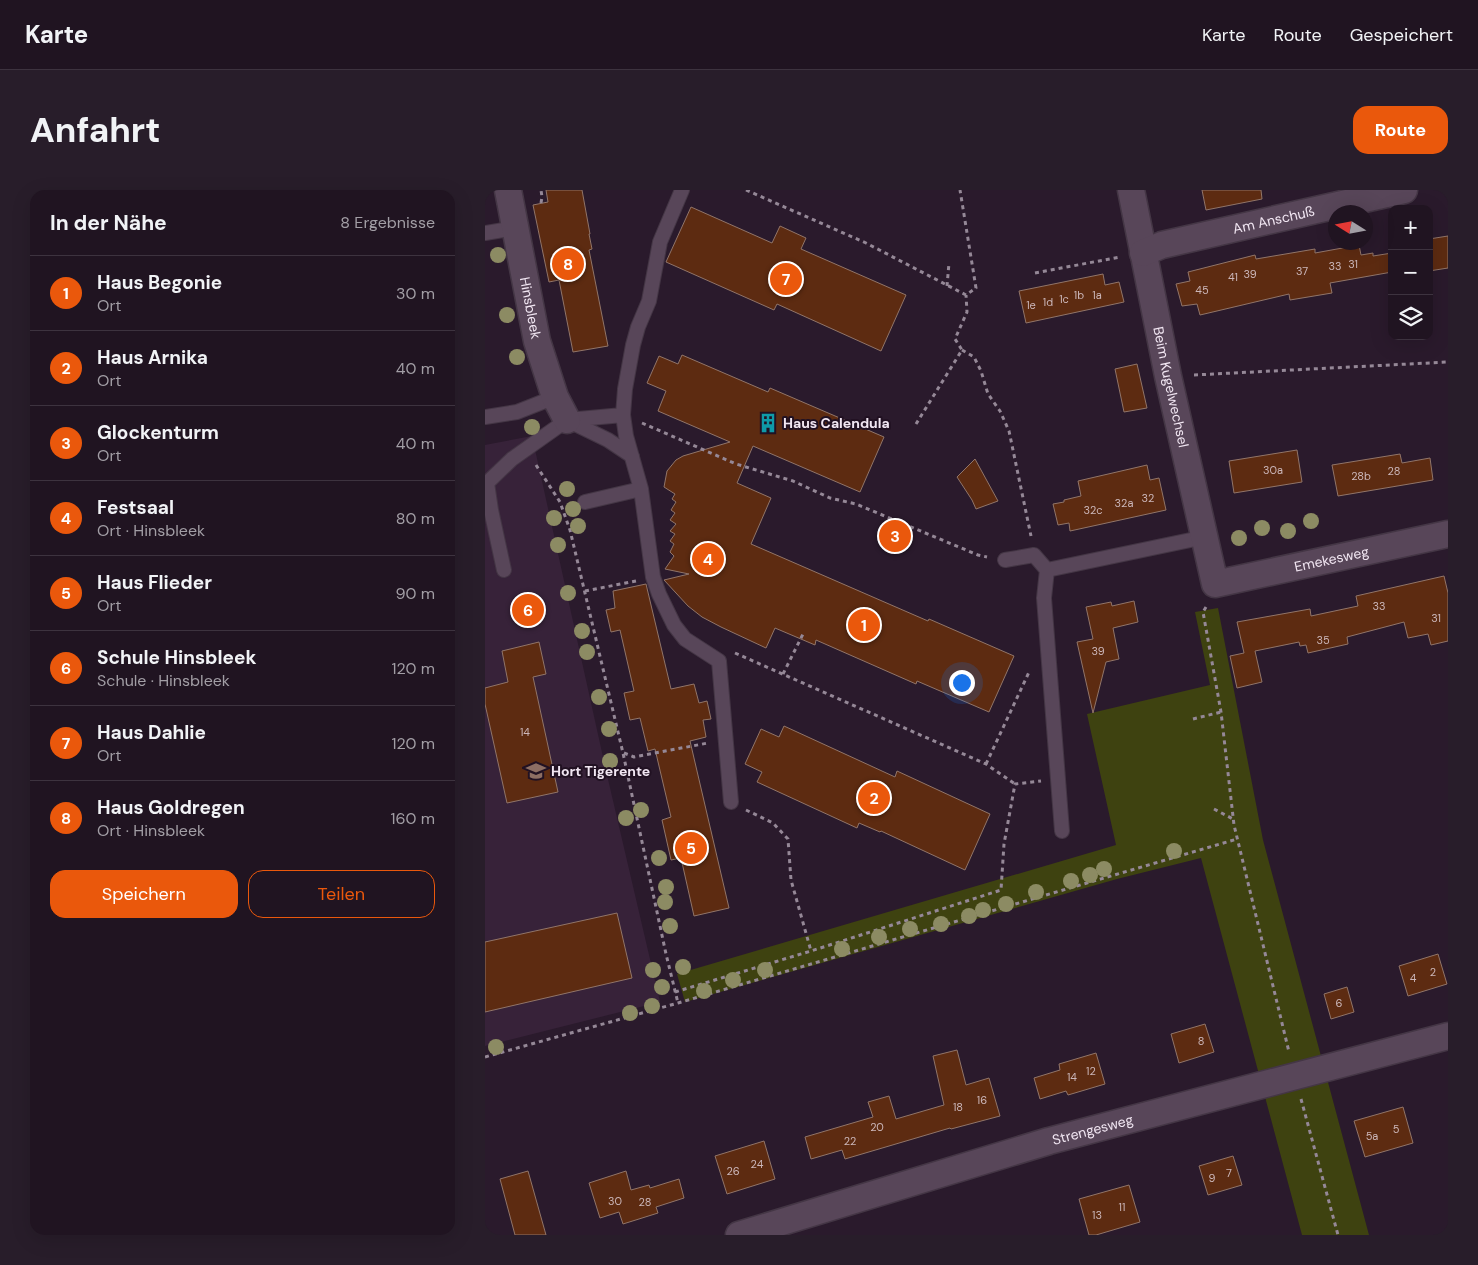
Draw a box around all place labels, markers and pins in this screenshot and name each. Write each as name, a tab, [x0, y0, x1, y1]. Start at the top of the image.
pin: 8	[552, 245, 584, 283]
pin: 7	[770, 260, 802, 298]
building icon: Haus Calendula	[757, 412, 779, 434]
place label: Haus Calendula	[783, 414, 890, 432]
pin: 3	[879, 517, 911, 555]
pin: 4	[692, 540, 724, 578]
pin: 6	[512, 591, 544, 629]
pin: 1	[848, 606, 880, 644]
school or university icon: Hort Tigerente	[525, 760, 547, 782]
place label: Hort Tigerente	[551, 762, 650, 780]
pin: 2	[858, 779, 890, 817]
pin: 5	[675, 829, 707, 867]

